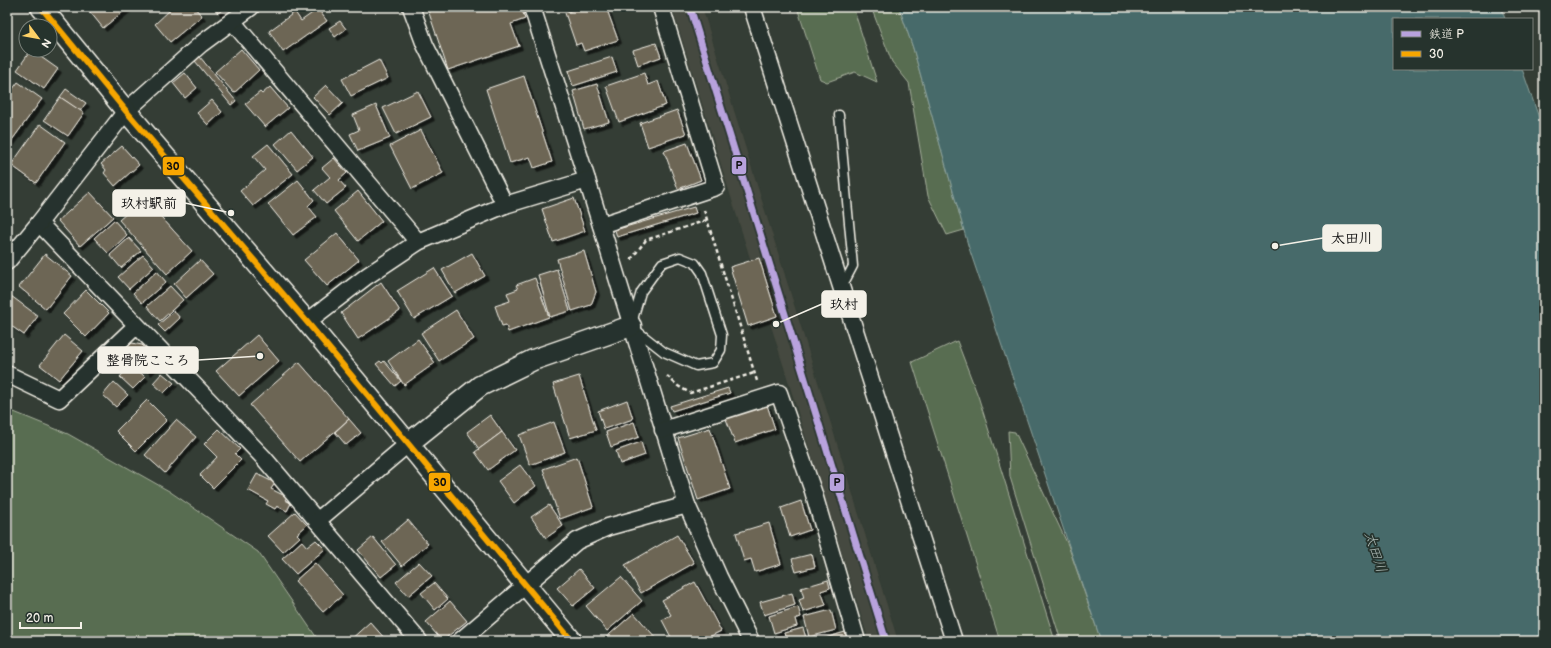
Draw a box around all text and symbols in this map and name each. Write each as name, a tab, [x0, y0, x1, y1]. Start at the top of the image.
north arrow	[18, 18, 58, 58]
legend	[1393, 18, 1533, 70]
text: 鉄道 P	[1429, 27, 1464, 42]
text: N	[38, 36, 54, 50]
text: 30	[1429, 47, 1443, 62]
line badge: 30	[162, 156, 185, 176]
line badge: P	[731, 156, 747, 175]
text: P	[736, 159, 743, 172]
text: 30	[166, 160, 180, 173]
callout: 玖村駅前	[113, 190, 185, 216]
text: 玖村駅前	[121, 195, 177, 212]
callout: 太田川	[1323, 225, 1381, 251]
text: 太田川	[1331, 230, 1373, 247]
callout: 玖村	[822, 291, 866, 317]
text: 玖村	[830, 296, 858, 313]
callout: 整骨院こころ	[98, 347, 198, 373]
text: 整骨院こころ	[106, 352, 190, 369]
line badge: 30	[428, 472, 451, 492]
line badge: P	[829, 473, 845, 492]
text: 30	[433, 476, 447, 489]
text: P	[834, 476, 841, 489]
water label: 太田川	[1361, 530, 1390, 575]
scale bar	[20, 604, 81, 630]
text: 20 m	[26, 611, 53, 626]

